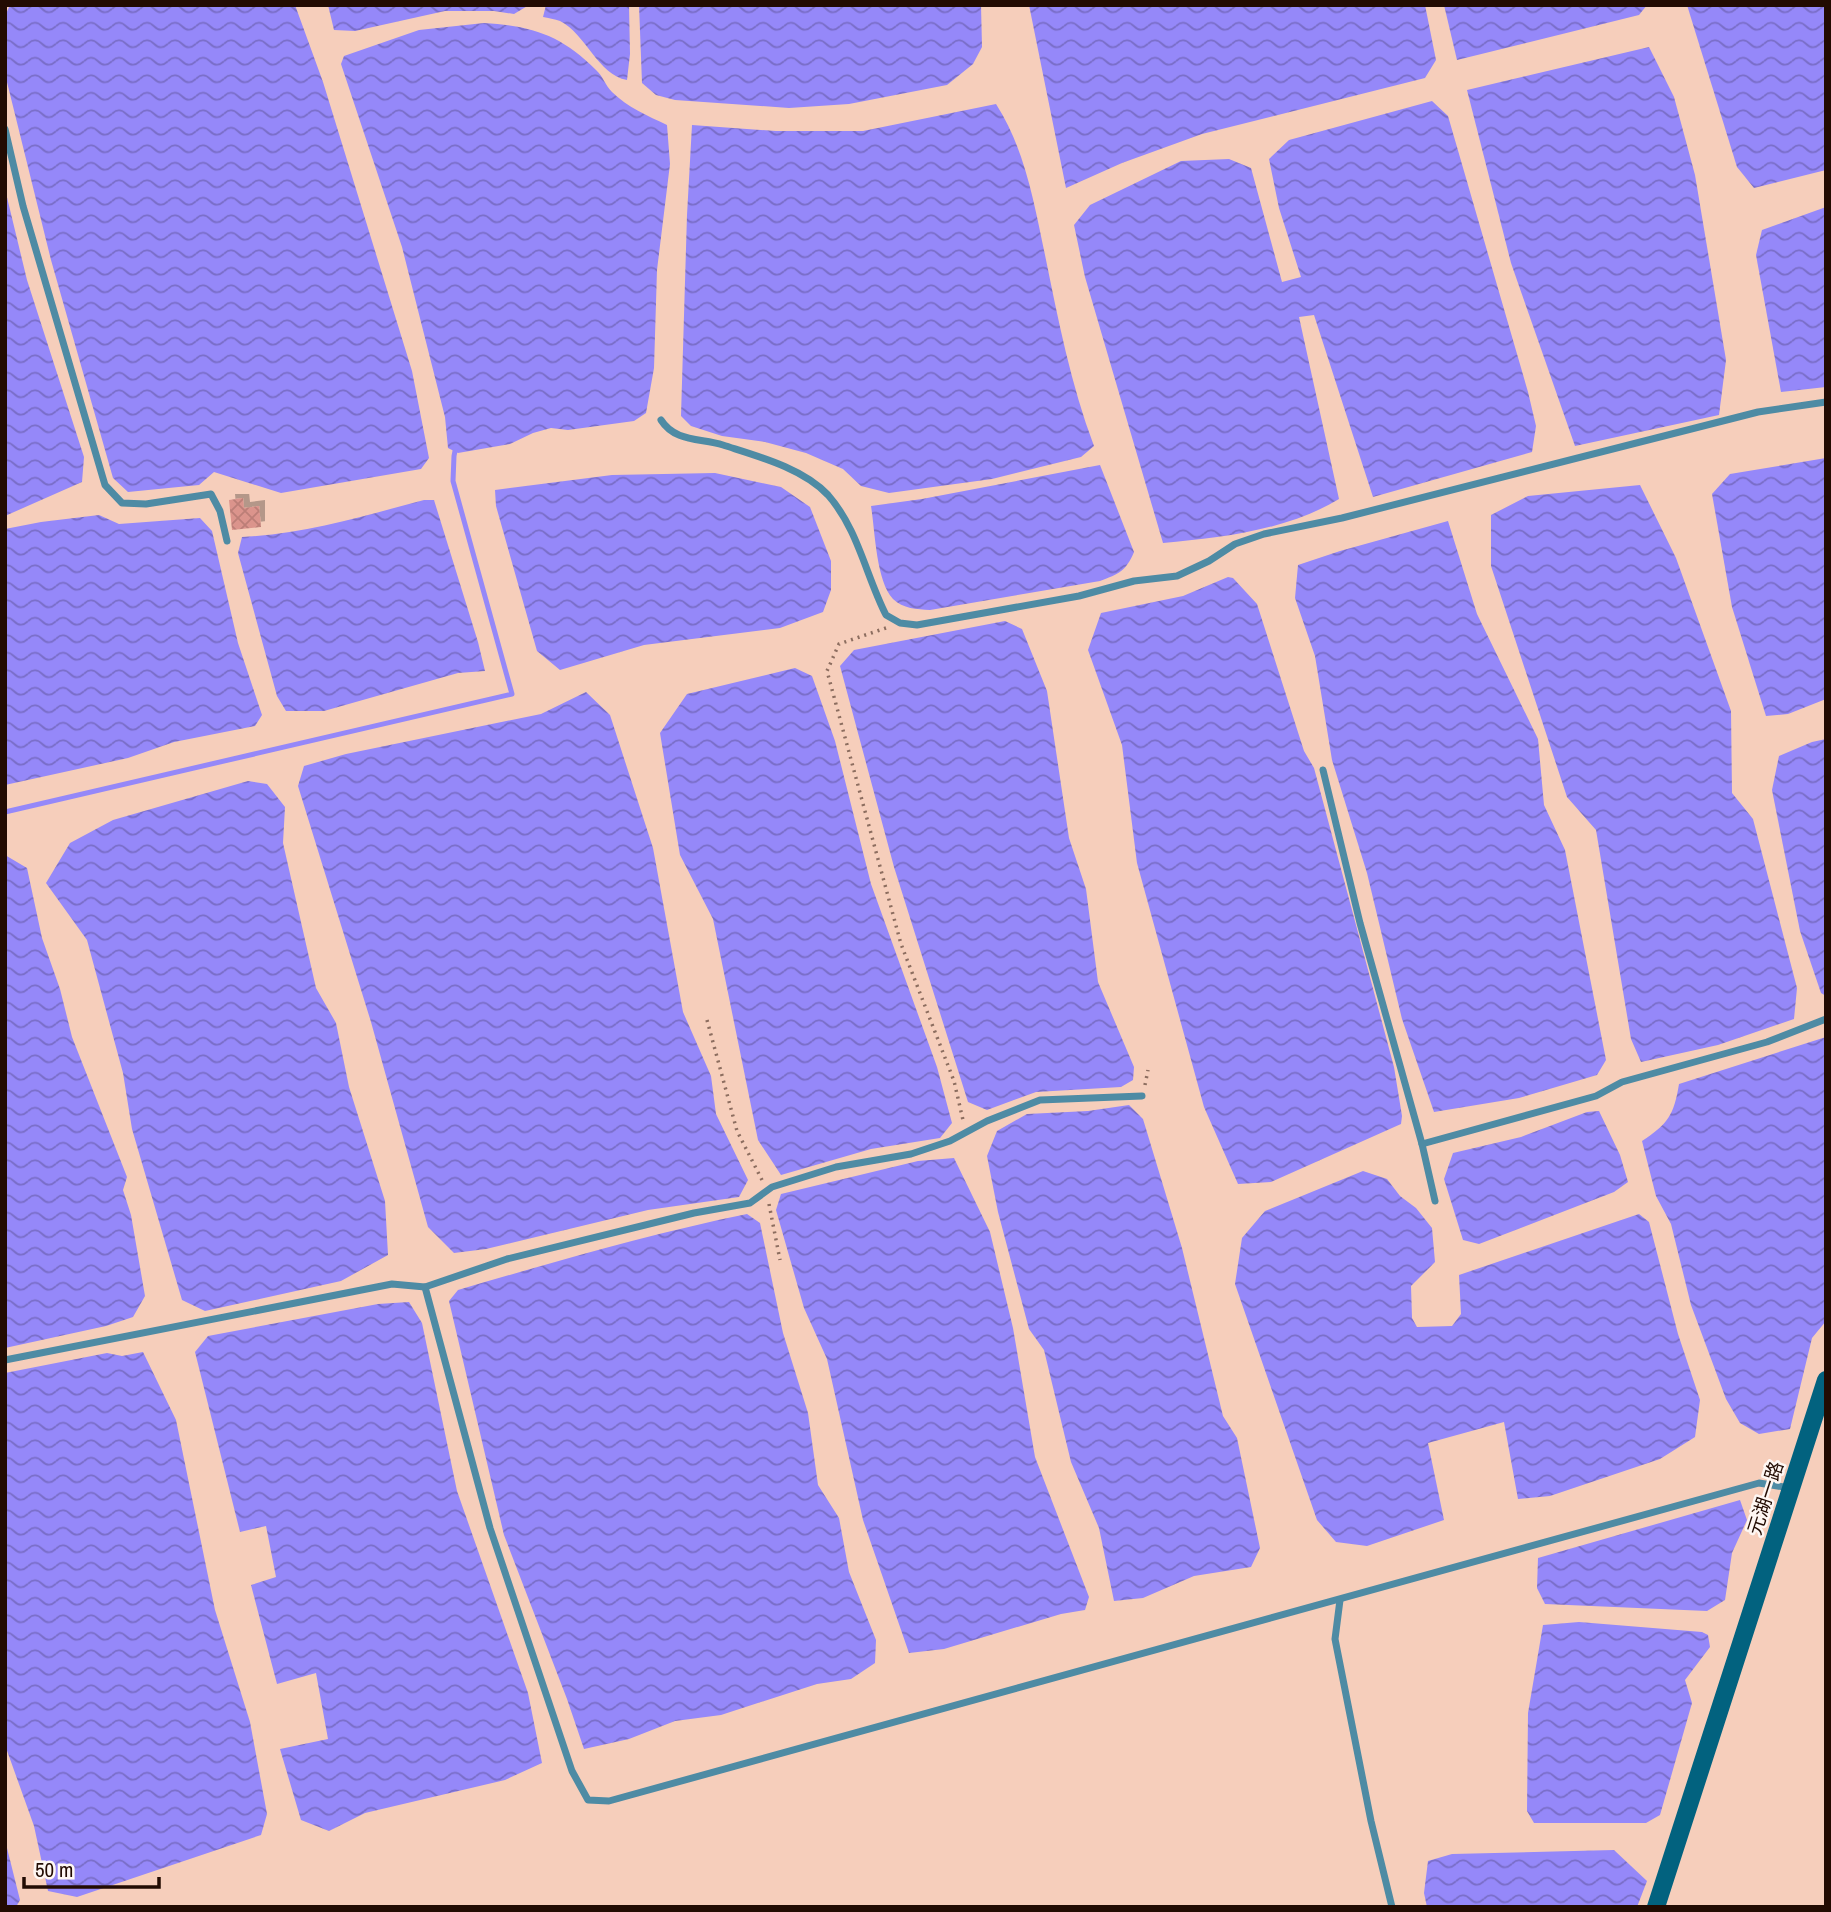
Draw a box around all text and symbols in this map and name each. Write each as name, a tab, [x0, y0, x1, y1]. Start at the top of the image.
street label: 元湖一路	[1741, 1458, 1789, 1538]
scale bar	[24, 1846, 159, 1890]
text: 50 m	[35, 1855, 73, 1884]

